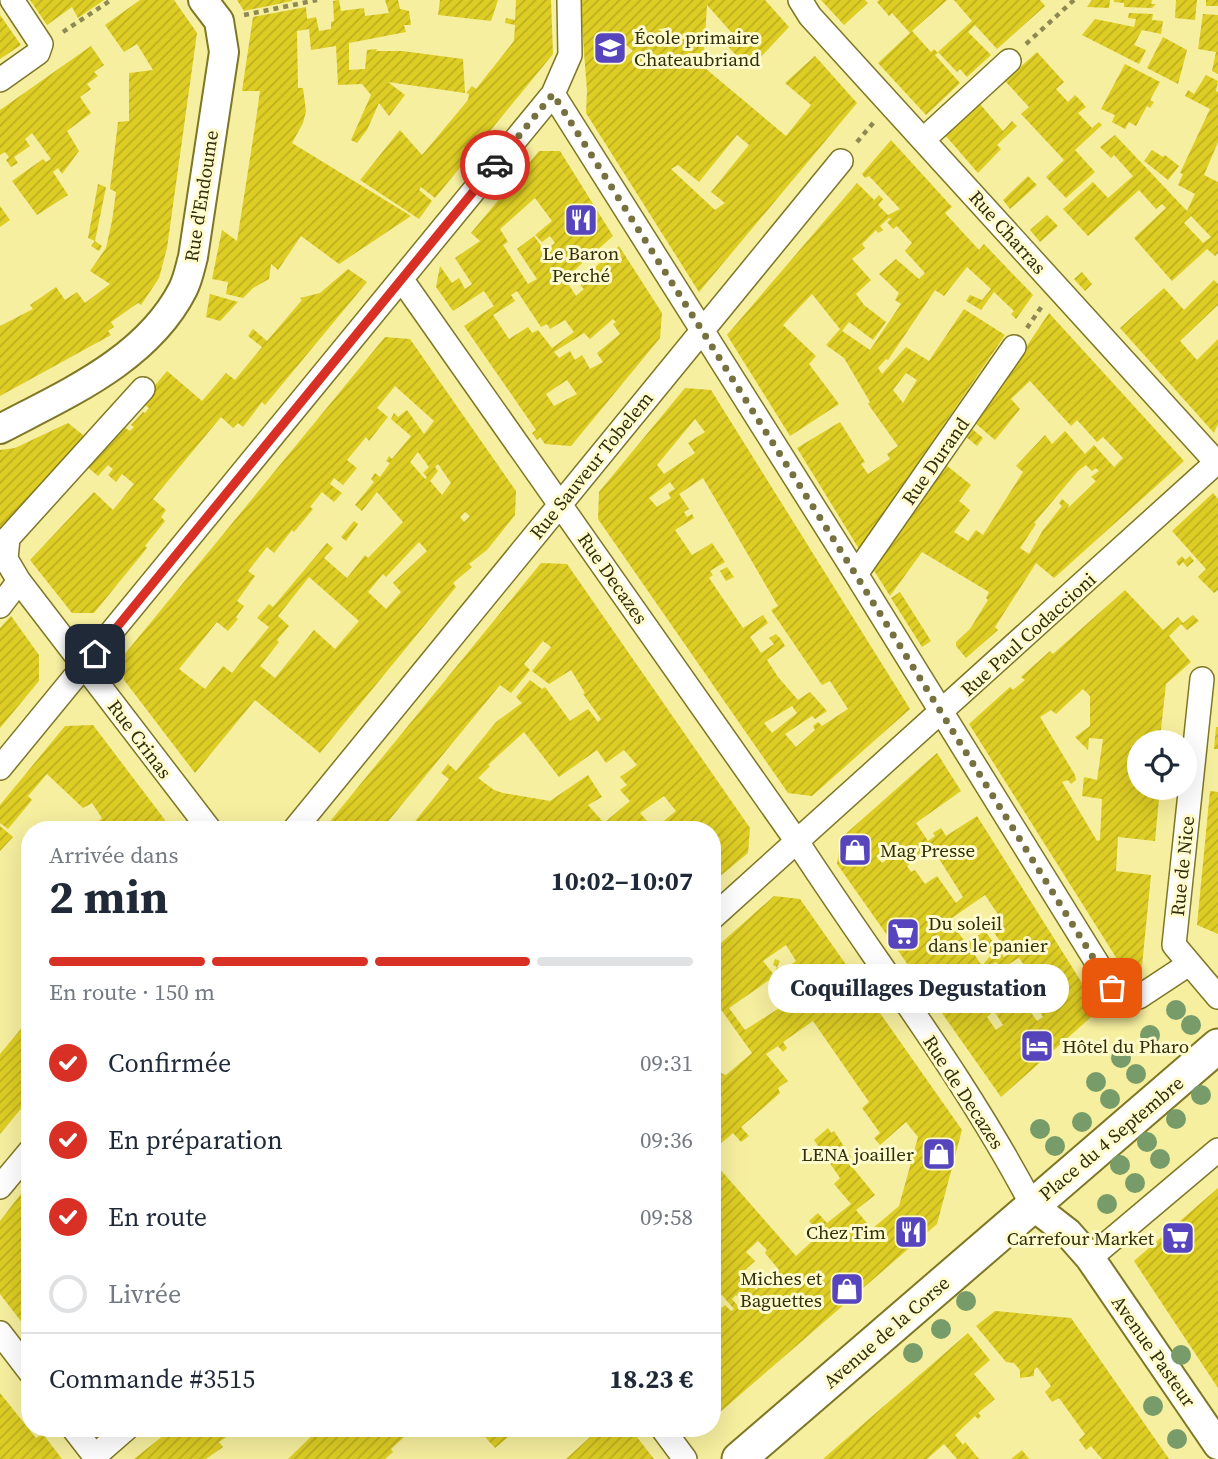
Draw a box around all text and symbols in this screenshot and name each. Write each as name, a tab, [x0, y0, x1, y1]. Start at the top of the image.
place label: École primaire Chateaubriand	[634, 24, 760, 72]
school or university icon: École primaire Chateaubriand	[591, 29, 629, 67]
street label: Rue d'Endoume	[178, 128, 224, 264]
courier	[460, 130, 530, 200]
icon: car	[476, 146, 514, 184]
street label: Rue Charras	[964, 185, 1052, 279]
restaurant icon: Le Baron Perché	[562, 201, 600, 239]
place label: Le Baron Perché	[543, 240, 619, 288]
street label: Rue Sauveur Tobelem	[523, 386, 659, 544]
street label: Rue Durand	[895, 412, 975, 510]
street label: Rue Decazes	[572, 527, 654, 629]
street label: Rue Paul Codaccioni	[955, 566, 1101, 702]
pin	[65, 624, 125, 684]
icon: home	[76, 635, 114, 673]
street label: Rue Crinas	[102, 694, 178, 784]
map controls	[1127, 730, 1197, 800]
button: locate	[1127, 730, 1197, 800]
street label: Rue de Nice	[1164, 815, 1200, 917]
shop icon: Mag Presse	[836, 831, 874, 869]
place label: Mag Presse	[880, 837, 975, 863]
text: Arrivée dans	[49, 839, 179, 871]
text: 10:02–10:07	[551, 863, 693, 899]
text: 2 min	[49, 865, 168, 928]
place label: Du soleil dans le panier	[928, 910, 1048, 958]
supermarket icon: Du soleil dans le panier	[884, 915, 922, 953]
pin	[1082, 958, 1142, 1018]
callout: Coquillages Degustation	[769, 964, 1070, 1012]
icon: bag	[1093, 969, 1131, 1007]
text: Coquillages Degustation	[790, 972, 1047, 1004]
text: En route · 150 m	[49, 976, 215, 1008]
hotel icon: Hôtel du Pharo	[1018, 1027, 1056, 1065]
street label: Rue de Decazes	[917, 1030, 1011, 1154]
place label: Hôtel du Pharo	[1062, 1033, 1189, 1059]
icon: check	[49, 1044, 87, 1082]
text: Confirmée	[108, 1045, 231, 1081]
text: 09:31	[640, 1047, 693, 1079]
street label: Place du 4 Septembre	[1033, 1070, 1189, 1206]
icon: check	[49, 1121, 87, 1159]
text: En préparation	[108, 1122, 283, 1158]
text: 09:36	[640, 1124, 693, 1156]
shop icon: LENA joailler	[920, 1135, 958, 1173]
place label: LENA joailler	[801, 1141, 914, 1167]
icon: check	[49, 1198, 87, 1236]
text: En route	[108, 1199, 207, 1235]
text: 09:58	[640, 1201, 693, 1233]
restaurant icon: Chez Tim	[892, 1213, 930, 1251]
place label: Chez Tim	[806, 1219, 886, 1245]
supermarket icon: Carrefour Market	[1159, 1219, 1197, 1257]
place label: Carrefour Market	[1007, 1225, 1155, 1251]
place label: Miches et Baguettes	[740, 1265, 823, 1313]
street label: Avenue de la Corse	[817, 1270, 955, 1394]
shop icon: Miches et Baguettes	[828, 1270, 866, 1308]
text: Livrée	[108, 1276, 181, 1312]
street label: Avenue Pasteur	[1106, 1290, 1202, 1412]
text: Commande #3515	[49, 1361, 255, 1397]
text: 18.23 €	[609, 1361, 693, 1397]

